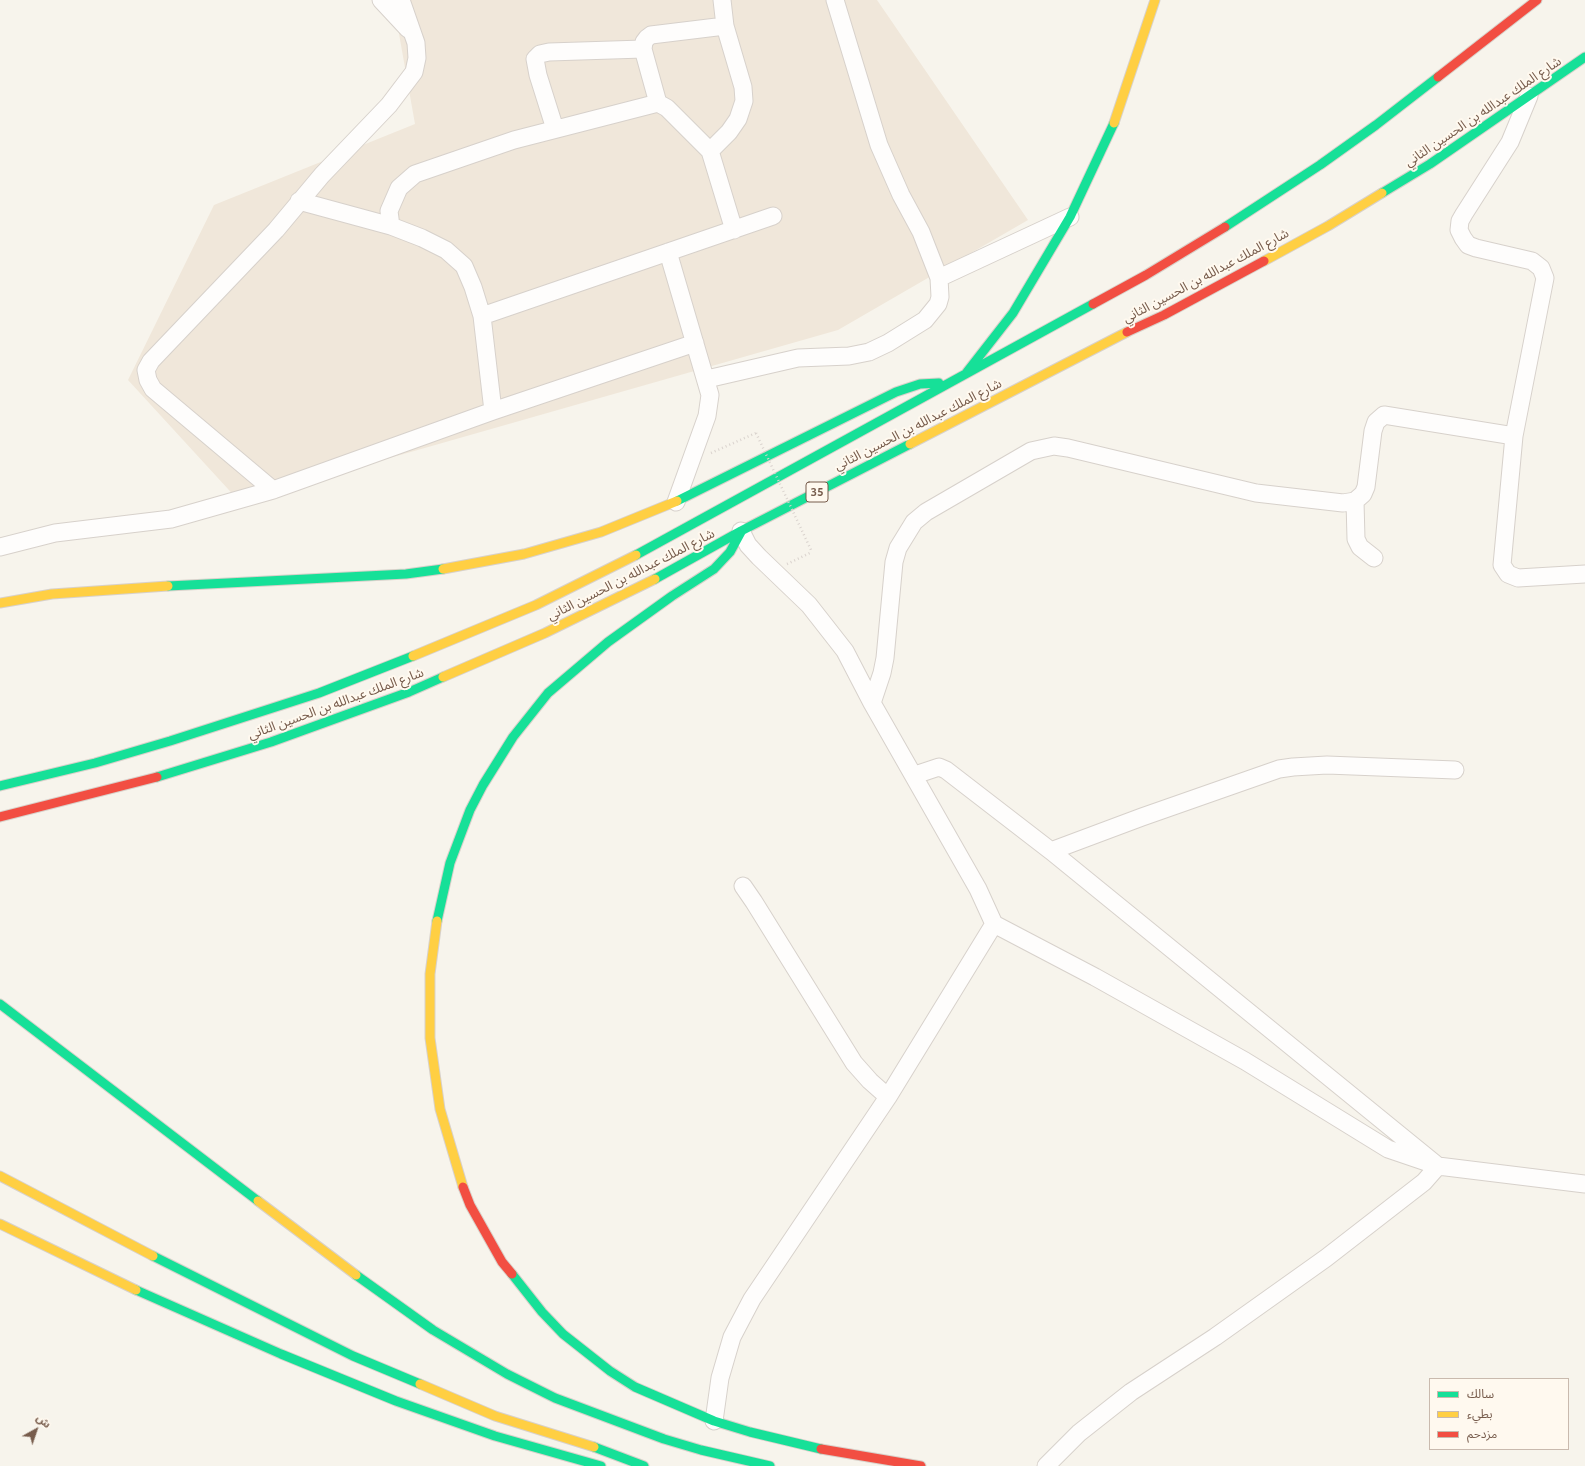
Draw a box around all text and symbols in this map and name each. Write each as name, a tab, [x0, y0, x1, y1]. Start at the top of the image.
street label: شارع الملك عبدالله بن الحسين الثاني	[1402, 54, 1564, 170]
street label: شارع الملك عبدالله بن الحسين الثاني	[1120, 226, 1292, 326]
street label: شارع الملك عبدالله بن الحسين الثاني	[832, 376, 1004, 474]
road number: 35	[806, 482, 828, 502]
street label: شارع الملك عبدالله بن الحسين الثاني	[545, 526, 717, 624]
street label: شارع الملك عبدالله بن الحسين الثاني	[246, 665, 426, 743]
legend	[1429, 1378, 1569, 1450]
text: سالك	[1467, 1386, 1494, 1401]
text: بطيء	[1467, 1406, 1493, 1421]
north arrow	[16, 1410, 56, 1450]
text: ش	[33, 1411, 54, 1431]
text: مزدحم	[1467, 1426, 1497, 1441]

